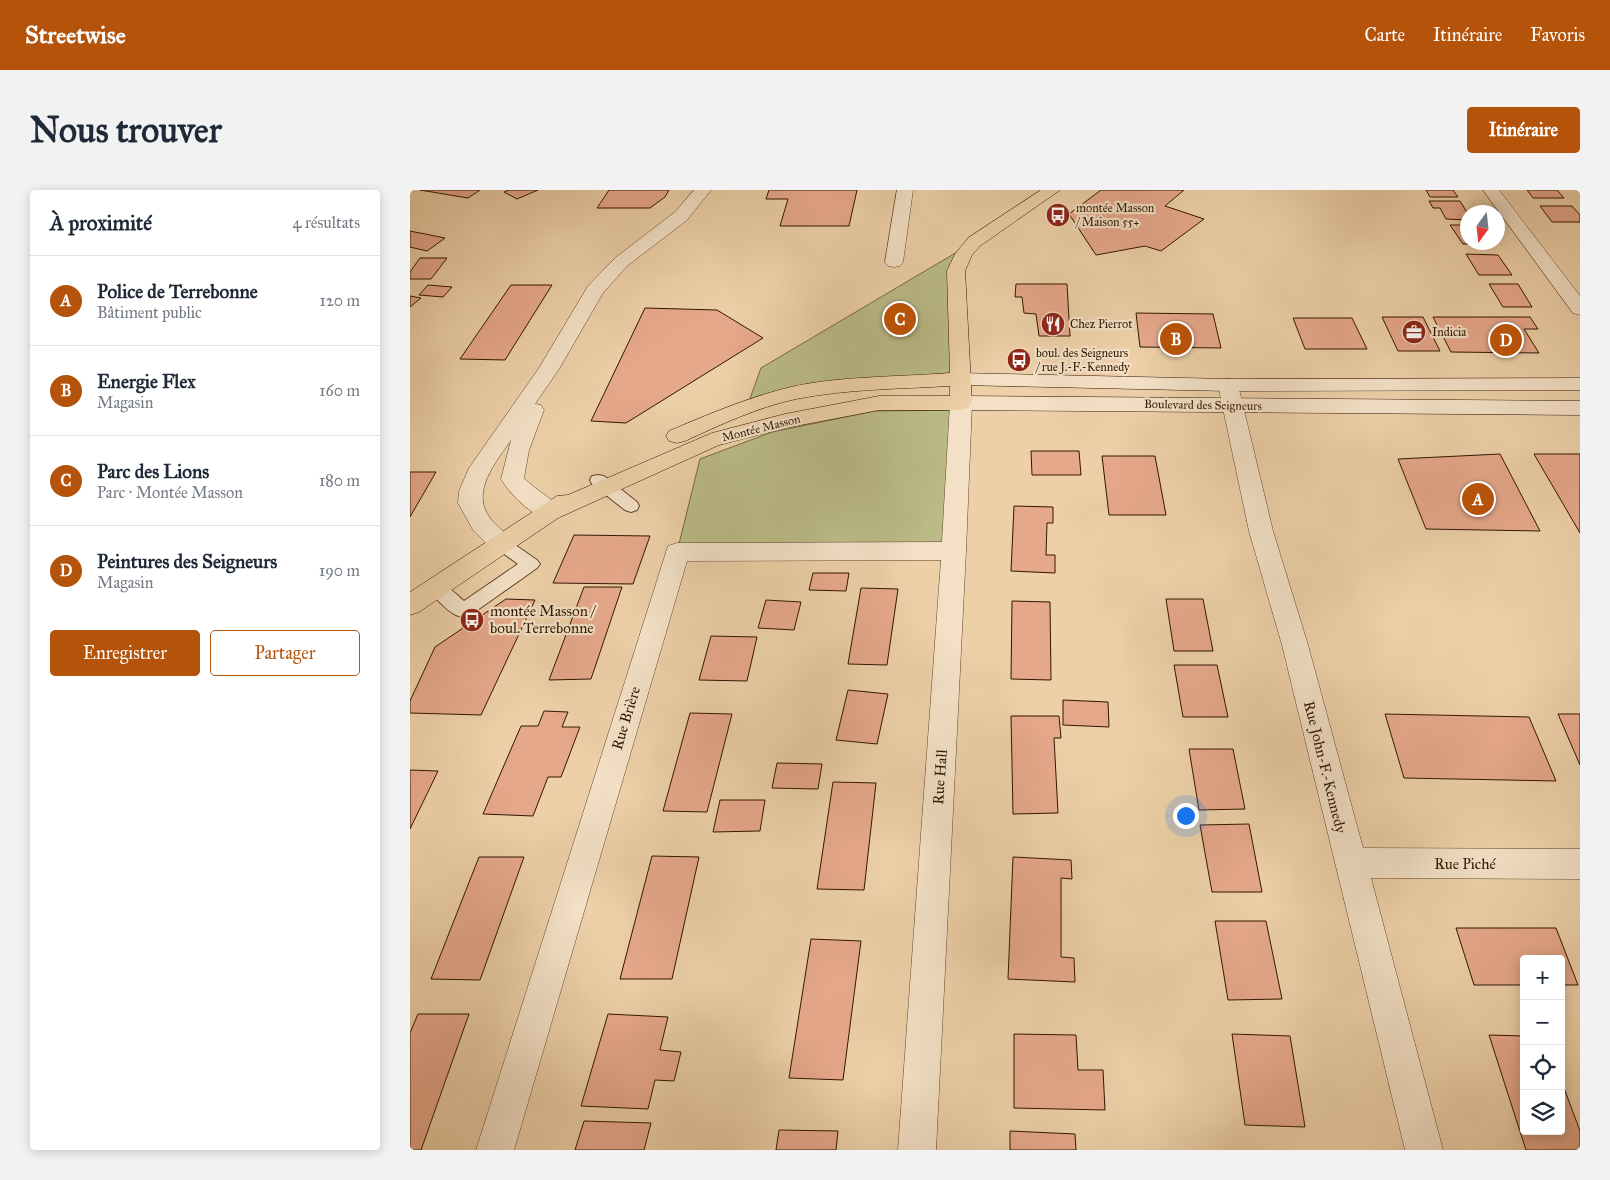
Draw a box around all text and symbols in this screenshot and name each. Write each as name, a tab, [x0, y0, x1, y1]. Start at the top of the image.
text: Streetwise	[25, 20, 126, 50]
text: Carte	[1365, 24, 1405, 46]
text: Itinéraire	[1433, 24, 1502, 46]
text: Favoris	[1530, 24, 1585, 46]
button: Itinéraire	[1467, 107, 1580, 153]
text: Nous trouver	[30, 109, 222, 152]
place label: montée Masson / Maison 55+	[1075, 201, 1155, 229]
bus stop icon: montée Masson / Maison 55+	[1045, 202, 1071, 228]
north arrow	[1460, 205, 1505, 250]
text: À proximité	[50, 210, 152, 236]
text: 4 résultats	[293, 213, 360, 232]
text: Police de Terrebonne	[97, 280, 258, 303]
text: A	[61, 291, 71, 310]
text: 120 m	[320, 291, 360, 310]
pin: C	[884, 300, 916, 338]
text: Bâtiment public	[97, 303, 202, 322]
restaurant icon: Chez Pierrot	[1040, 311, 1066, 337]
place label: Chez Pierrot	[1070, 317, 1133, 331]
office icon: Indicia	[1401, 319, 1427, 345]
pin: B	[1160, 320, 1192, 358]
pin: D	[1490, 321, 1522, 359]
place label: Indicia	[1432, 325, 1467, 339]
place label: boul. des Seigneurs / rue J.-F.-Kennedy	[1035, 346, 1130, 375]
bus stop icon: boul. des Seigneurs / rue J.-F.-Kennedy	[1006, 347, 1032, 373]
text: Energie Flex	[97, 370, 196, 393]
text: B	[61, 381, 71, 400]
text: 160 m	[319, 381, 360, 400]
text: Magasin	[97, 393, 153, 412]
street label: Boulevard des Seigneurs	[1144, 397, 1262, 414]
street label: Montée Masson	[720, 411, 802, 445]
text: Parc des Lions	[97, 460, 209, 483]
text: C	[61, 471, 71, 490]
text: 180 m	[319, 471, 360, 490]
pin: A	[1462, 480, 1494, 518]
text: Parc · Montée Masson	[97, 483, 243, 502]
text: Peintures des Seigneurs	[97, 550, 277, 573]
text: D	[60, 561, 72, 580]
text: 190 m	[319, 561, 360, 580]
text: Magasin	[97, 573, 153, 592]
place label: montée Masson / boul. Terrebonne	[490, 602, 597, 637]
bus stop icon: montée Masson / boul. Terrebonne	[459, 607, 485, 633]
button: Enregistrer	[50, 630, 200, 676]
button: Partager	[210, 630, 360, 676]
street label: Rue Brière	[608, 684, 644, 752]
street label: Rue John-F.-Kennedy	[1299, 699, 1350, 836]
street label: Rue Hall	[929, 748, 951, 805]
your location	[1173, 803, 1199, 829]
street label: Rue Piché	[1434, 855, 1496, 873]
map controls	[1520, 955, 1565, 1135]
button: +	[1520, 955, 1565, 1000]
button: −	[1520, 1000, 1565, 1045]
button: locate	[1520, 1045, 1565, 1090]
button: layers	[1520, 1090, 1565, 1135]

